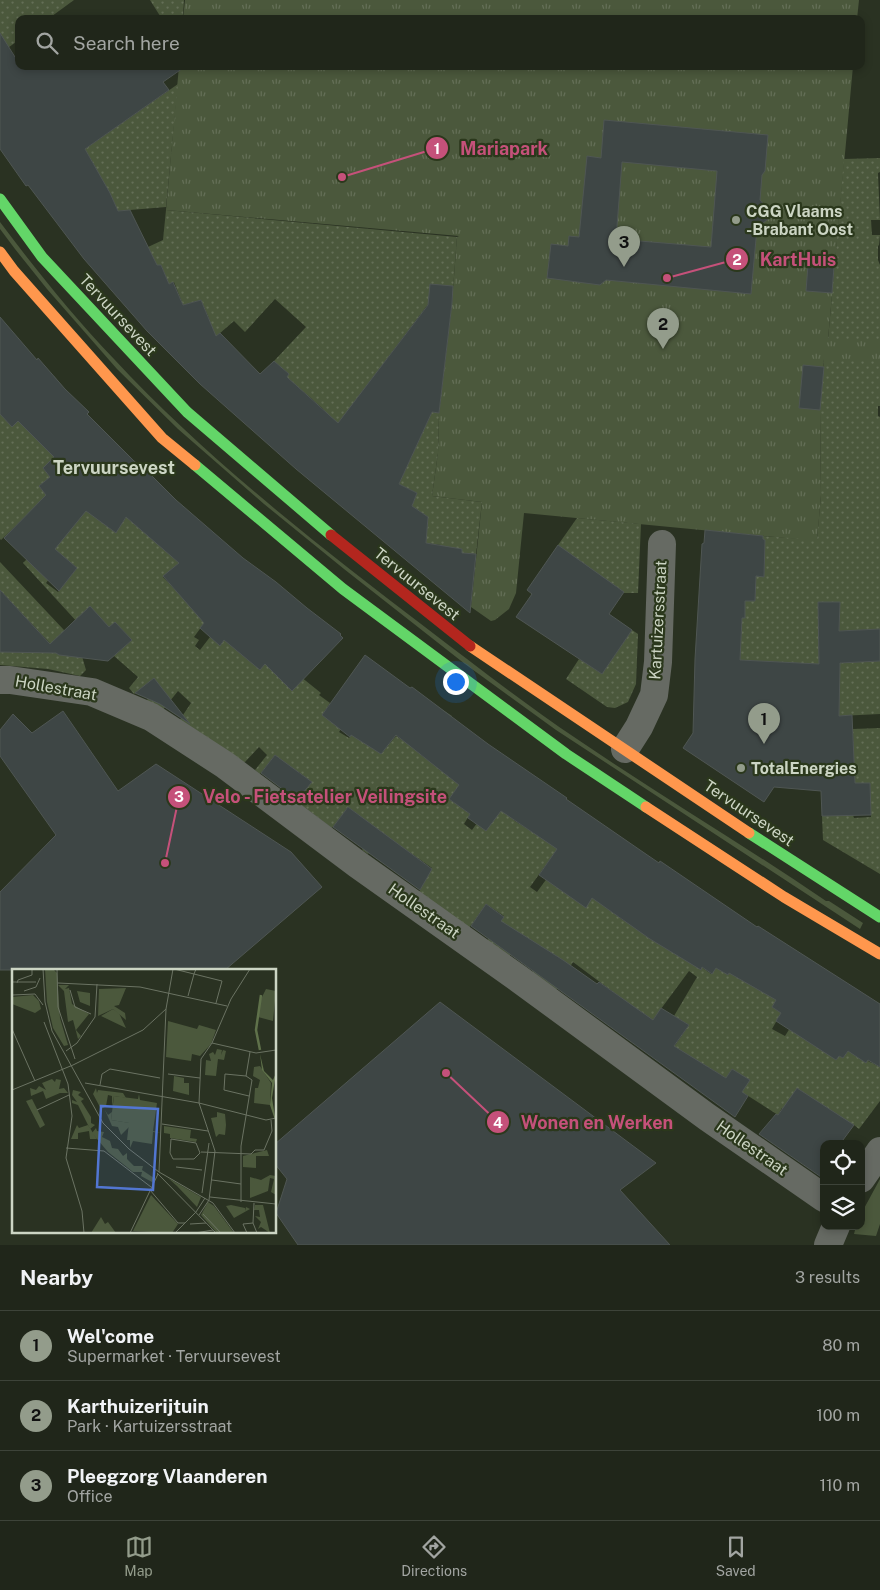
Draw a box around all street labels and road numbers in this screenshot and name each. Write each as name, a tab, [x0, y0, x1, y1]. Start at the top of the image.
street label: Tervuursevest	[75, 270, 161, 360]
street label: Tervuursevest	[370, 544, 464, 624]
street label: Kartuizersstraat	[645, 560, 671, 680]
street label: Hollestraat	[14, 671, 98, 705]
street label: Tervuursevest	[700, 776, 798, 850]
street label: Hollestraat	[385, 879, 463, 943]
street label: Hollestraat	[713, 1116, 791, 1180]

